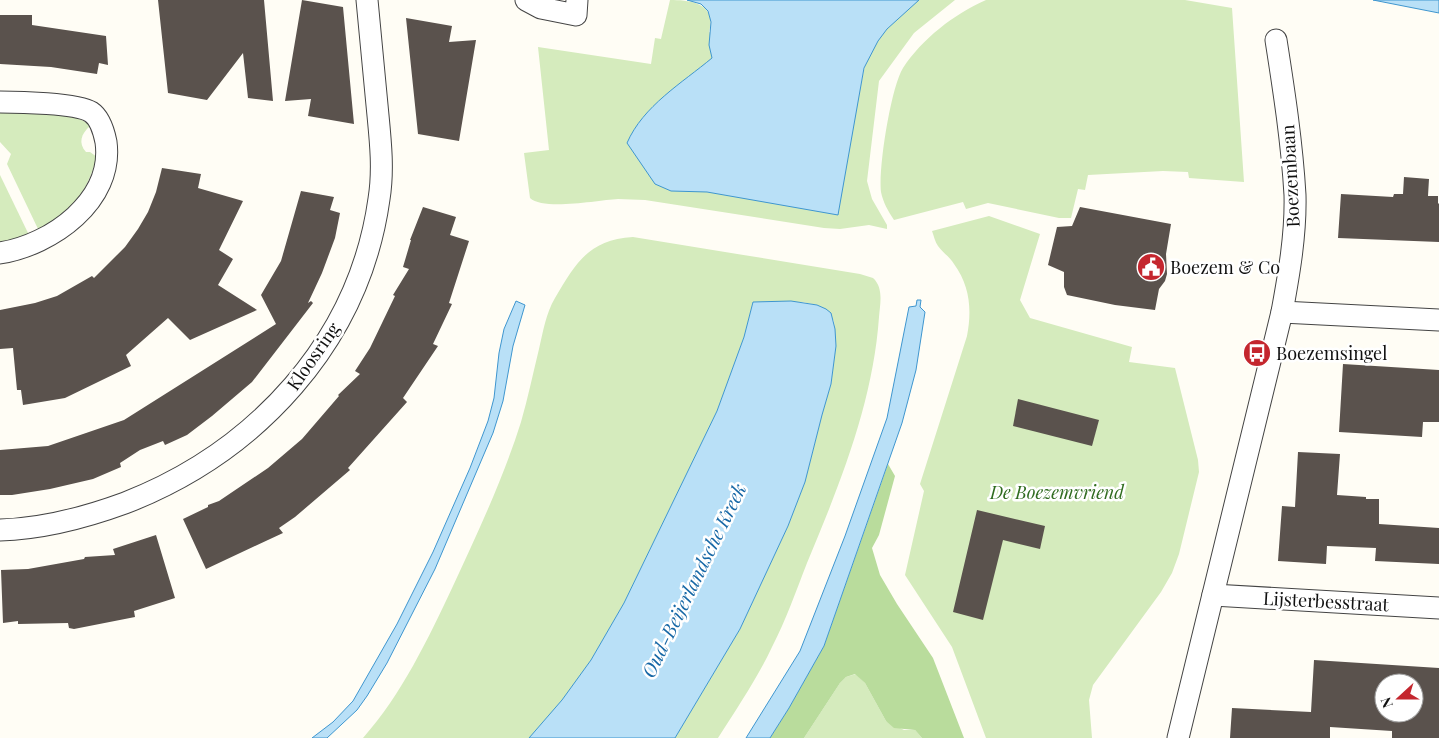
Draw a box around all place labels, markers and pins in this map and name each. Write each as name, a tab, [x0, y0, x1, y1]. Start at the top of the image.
public building icon: Boezem & Co	[1136, 252, 1166, 282]
place label: Boezem & Co	[1170, 255, 1280, 279]
bus stop icon: Boezemsingel	[1242, 338, 1272, 368]
place label: Boezemsingel	[1276, 341, 1387, 365]

